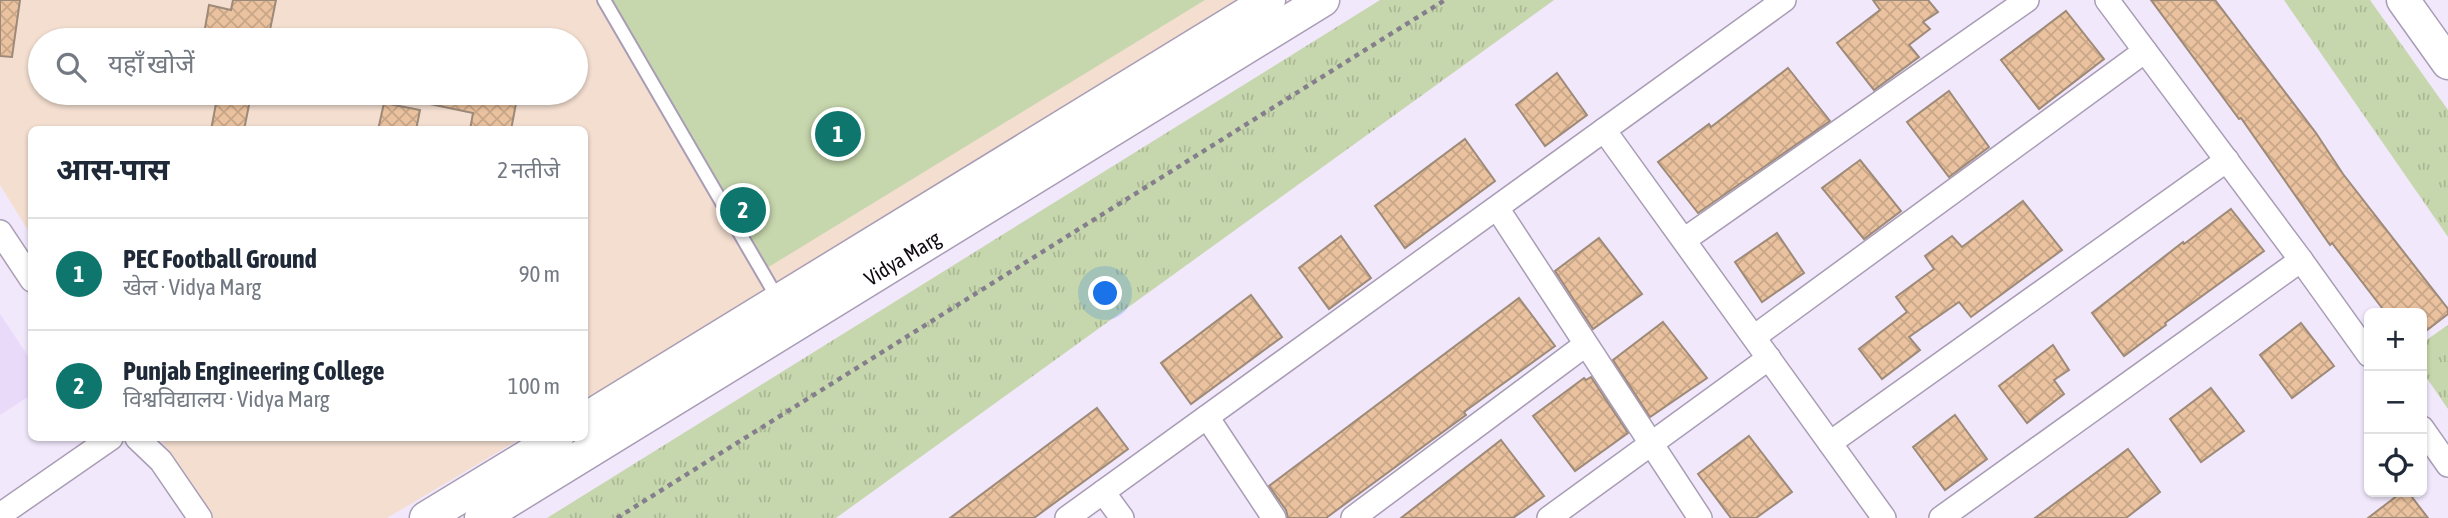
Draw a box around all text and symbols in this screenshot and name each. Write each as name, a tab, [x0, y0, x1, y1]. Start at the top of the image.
search box	[28, 28, 588, 105]
icon: search	[52, 48, 90, 86]
text: यहाँ खोजें	[108, 49, 194, 79]
pin: 1	[815, 108, 861, 160]
text: आस-पास	[56, 152, 169, 186]
text: 2 नतीजे	[497, 157, 560, 183]
pin: 2	[720, 184, 766, 236]
street label: Vidya Marg	[860, 225, 944, 290]
text: PEC Football Ground	[123, 244, 317, 274]
text: 1	[74, 261, 84, 287]
text: 90 m	[519, 261, 560, 287]
text: खेल · Vidya Marg	[123, 274, 261, 300]
your location	[1088, 276, 1122, 310]
map controls	[2364, 308, 2427, 497]
button: +	[2364, 308, 2427, 371]
text: Punjab Engineering College	[123, 356, 385, 386]
button: −	[2364, 371, 2427, 434]
text: 2	[74, 373, 84, 399]
text: 100 m	[508, 373, 560, 399]
text: विश्वविद्यालय · Vidya Marg	[123, 386, 330, 412]
button: locate	[2364, 434, 2427, 497]

